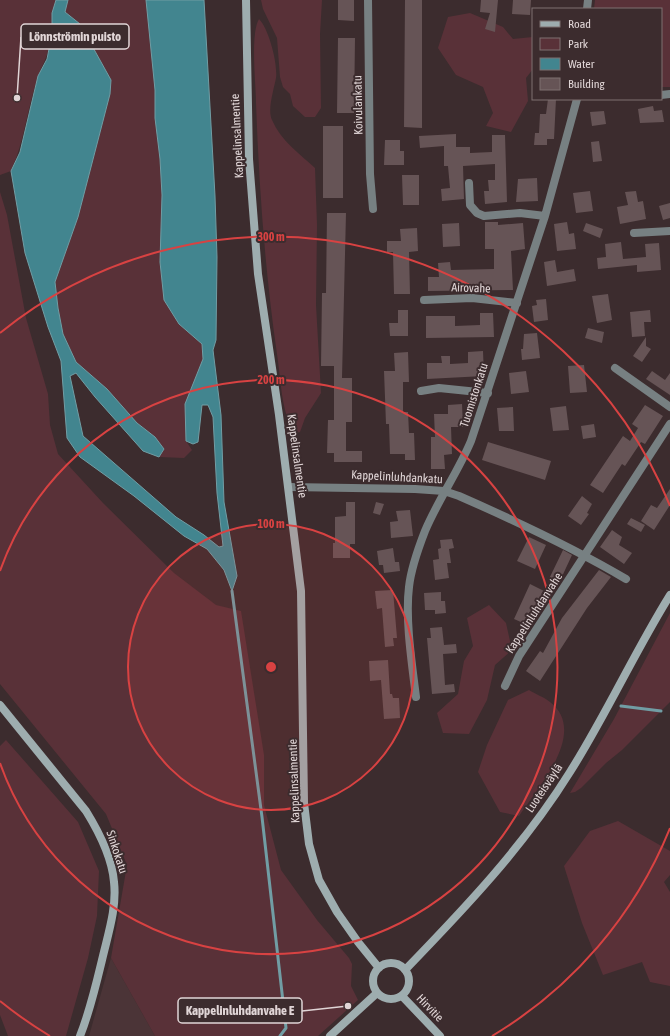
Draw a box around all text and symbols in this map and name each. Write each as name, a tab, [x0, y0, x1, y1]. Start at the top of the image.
legend	[532, 8, 662, 100]
text: Road	[568, 17, 591, 31]
callout: Lönnströmin puisto	[21, 24, 129, 49]
text: Lönnströmin puisto	[29, 29, 121, 44]
text: Park	[568, 37, 589, 51]
text: Water	[568, 57, 595, 71]
street label: Koivulankatu	[350, 75, 366, 135]
text: Building	[568, 77, 606, 91]
street label: Kappelinsalmentie	[228, 94, 246, 178]
text: 300 m	[257, 230, 285, 244]
street label: Airovahe	[451, 280, 491, 296]
street label: Tuomistonkatu	[457, 361, 491, 429]
text: 200 m	[257, 373, 285, 387]
street label: Kappelinsalmentie	[284, 413, 310, 499]
street label: Kappelinluhdankatu	[351, 468, 443, 486]
text: 100 m	[257, 517, 285, 531]
street label: Kappelinluhdanvahe	[503, 570, 565, 656]
centre of rings	[264, 660, 278, 674]
street label: Kappelinsalmentie	[286, 739, 302, 823]
street label: Luoteisväylä	[523, 761, 565, 815]
street label: Sinkokatu	[103, 829, 131, 875]
street label: Hirvitie	[414, 991, 446, 1025]
callout: Kappelinluhdanvahe E	[178, 998, 302, 1023]
text: Kappelinluhdanvahe E	[186, 1003, 295, 1018]

